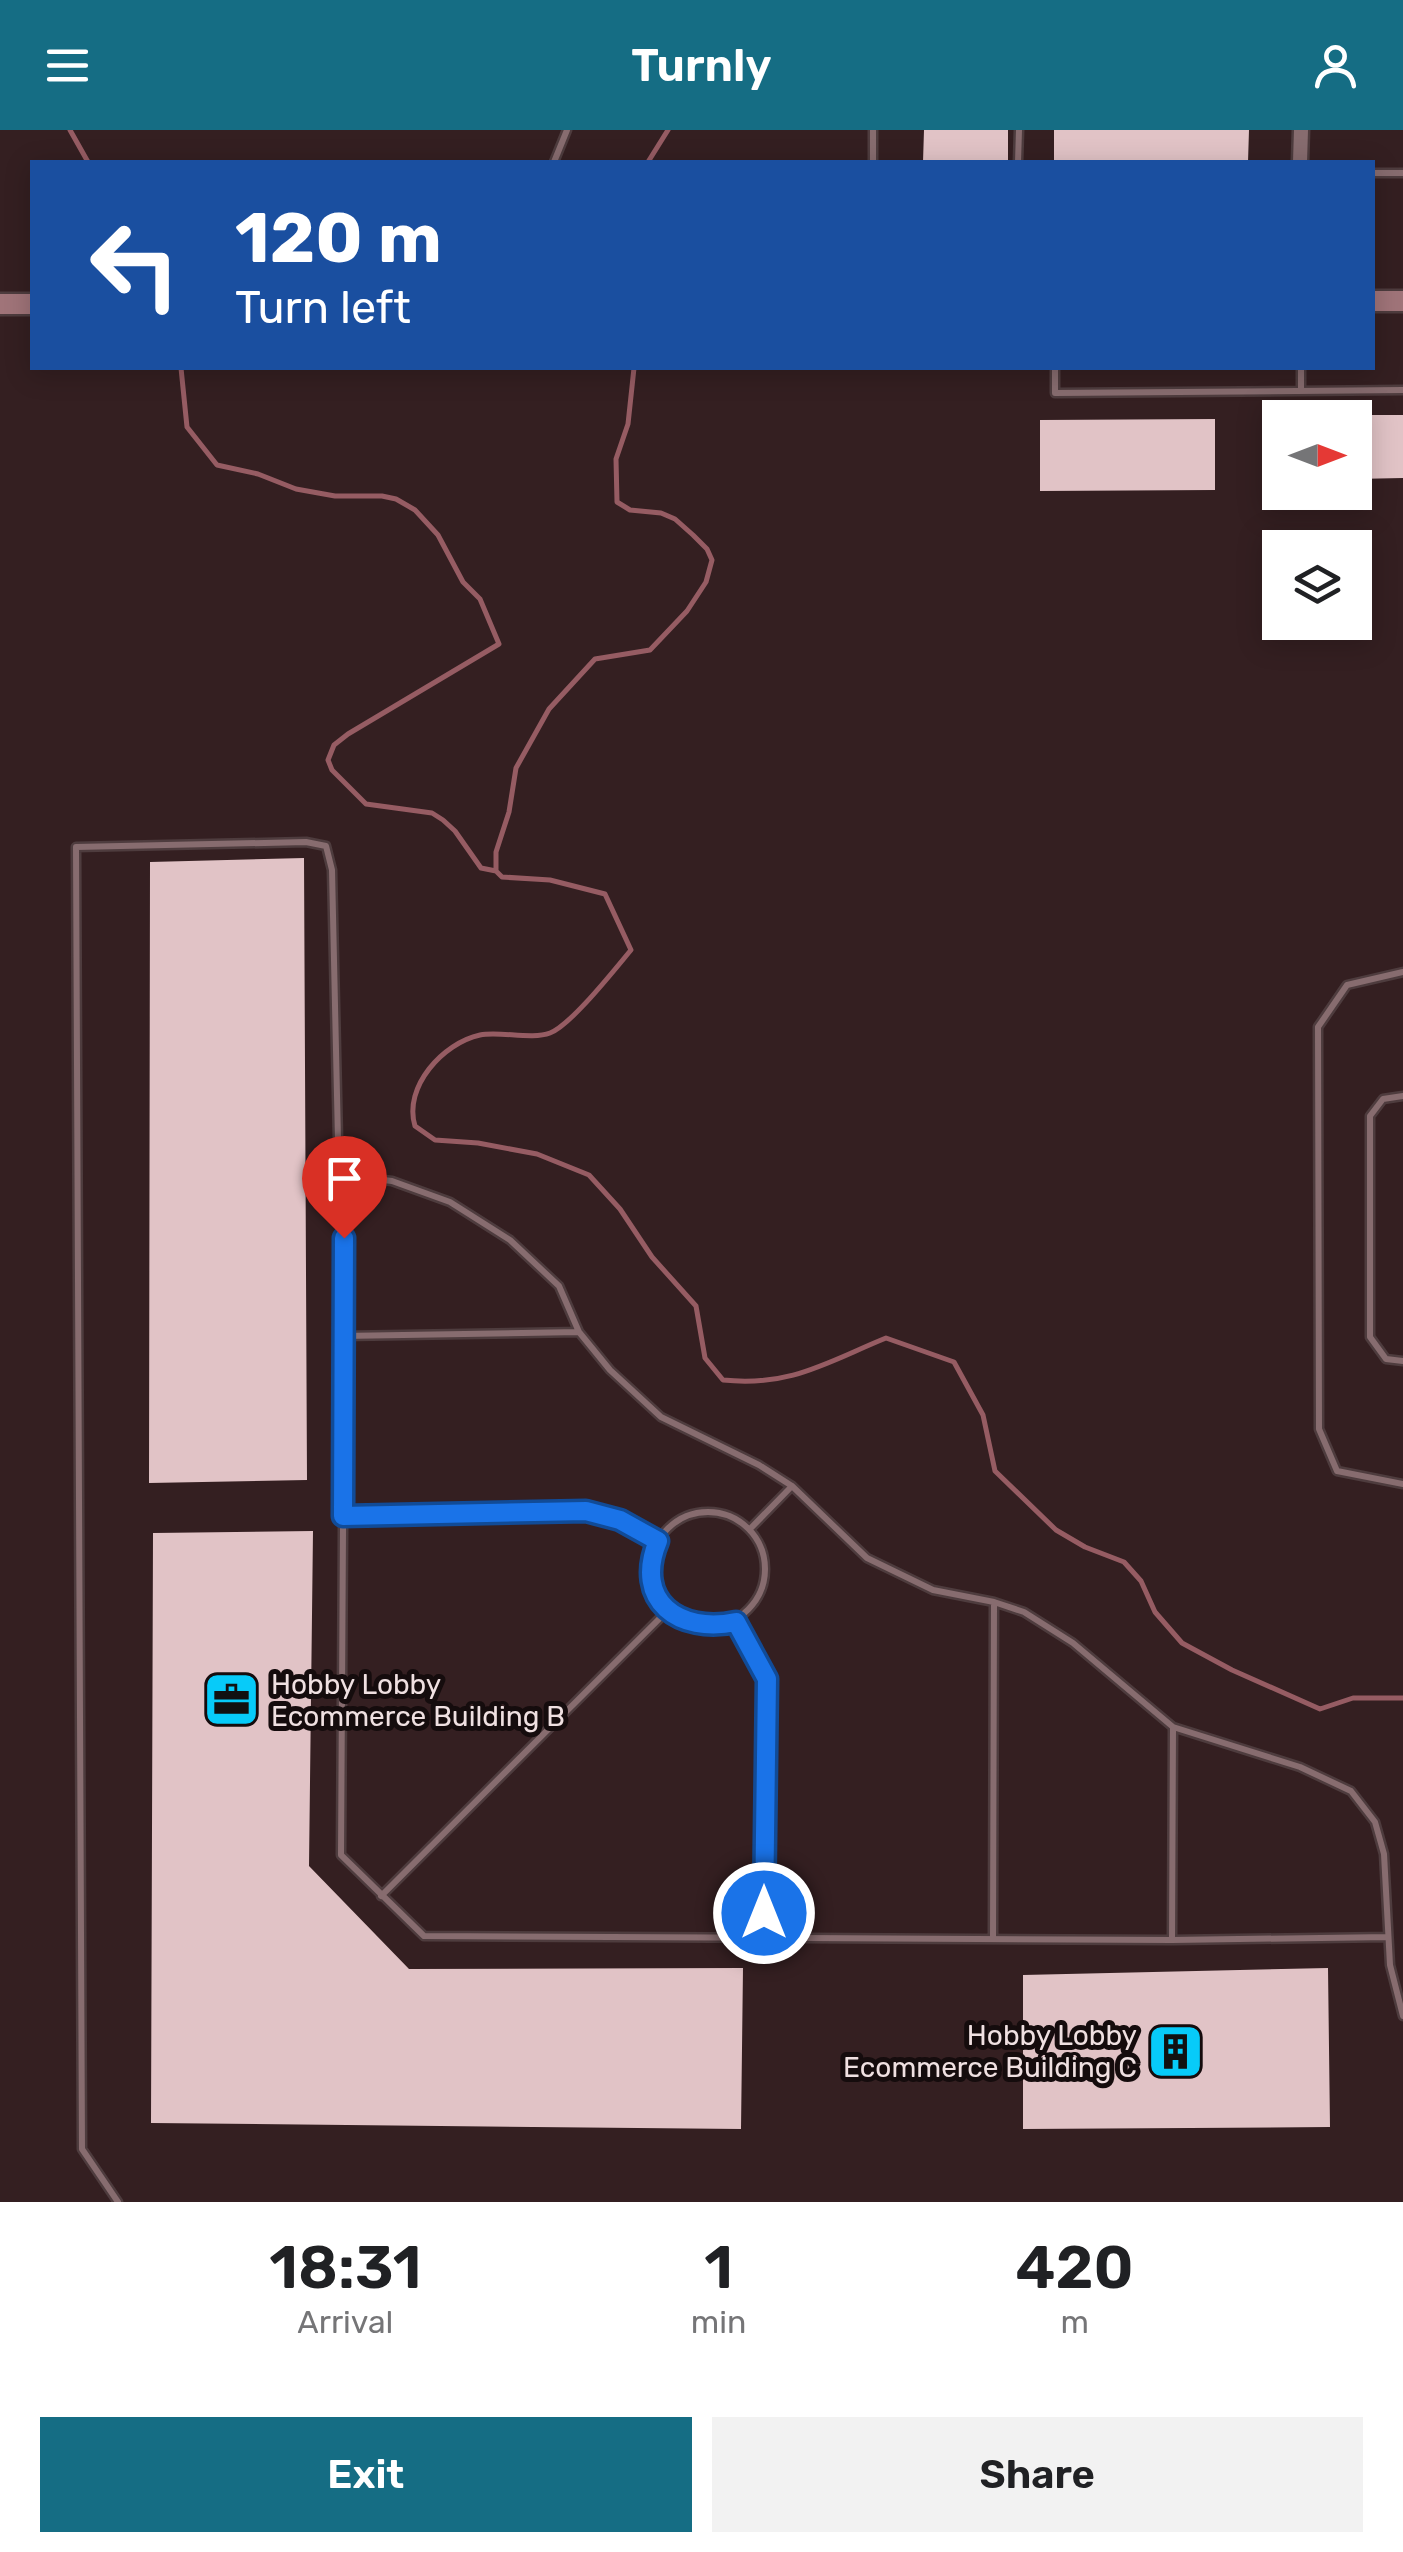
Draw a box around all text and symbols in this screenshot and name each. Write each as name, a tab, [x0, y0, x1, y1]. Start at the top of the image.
icon: menu	[40, 38, 95, 93]
icon: person	[1308, 38, 1363, 93]
text: Turnly	[631, 39, 772, 92]
text: 120 m	[235, 197, 442, 280]
icon: left	[70, 200, 200, 330]
text: Turn left	[235, 281, 411, 334]
north arrow	[1262, 400, 1372, 510]
map controls	[1262, 400, 1372, 640]
button: layers	[1262, 530, 1372, 640]
pin	[302, 1136, 387, 1239]
icon: arrive	[317, 1151, 372, 1206]
place label: Hobby Lobby Ecommerce Building B	[271, 1668, 565, 1733]
office icon: Hobby Lobby Ecommerce Building B	[202, 1670, 262, 1730]
position arrow	[712, 1861, 816, 1965]
place label: Hobby Lobby Ecommerce Building C	[843, 2019, 1137, 2084]
building icon: Hobby Lobby Ecommerce Building C	[1146, 2021, 1206, 2081]
text: 18:31	[269, 2232, 421, 2303]
text: 1	[704, 2232, 733, 2303]
text: 420	[1016, 2232, 1134, 2303]
text: Arrival	[297, 2303, 393, 2341]
text: min	[691, 2303, 746, 2341]
text: m	[1060, 2303, 1089, 2341]
button: Exit	[40, 2417, 692, 2532]
button: Share	[712, 2417, 1363, 2532]

